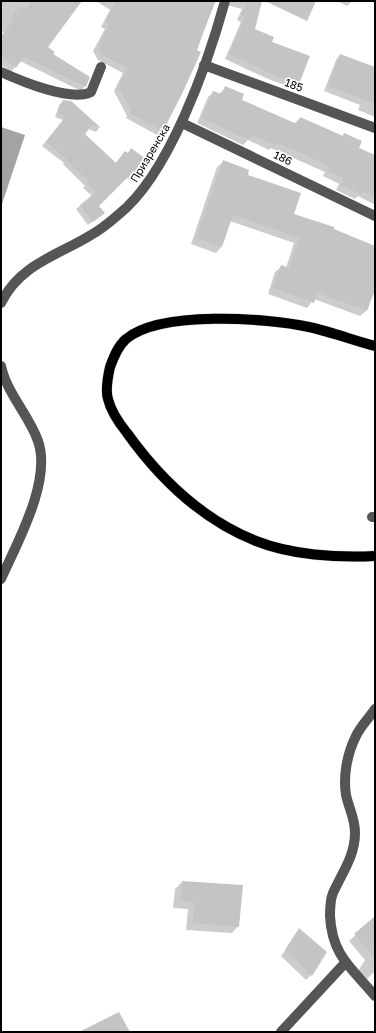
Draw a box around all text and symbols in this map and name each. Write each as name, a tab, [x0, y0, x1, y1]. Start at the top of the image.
street label: 185	[283, 75, 305, 94]
street label: Призренска	[127, 121, 172, 184]
street label: 186	[272, 148, 295, 168]

